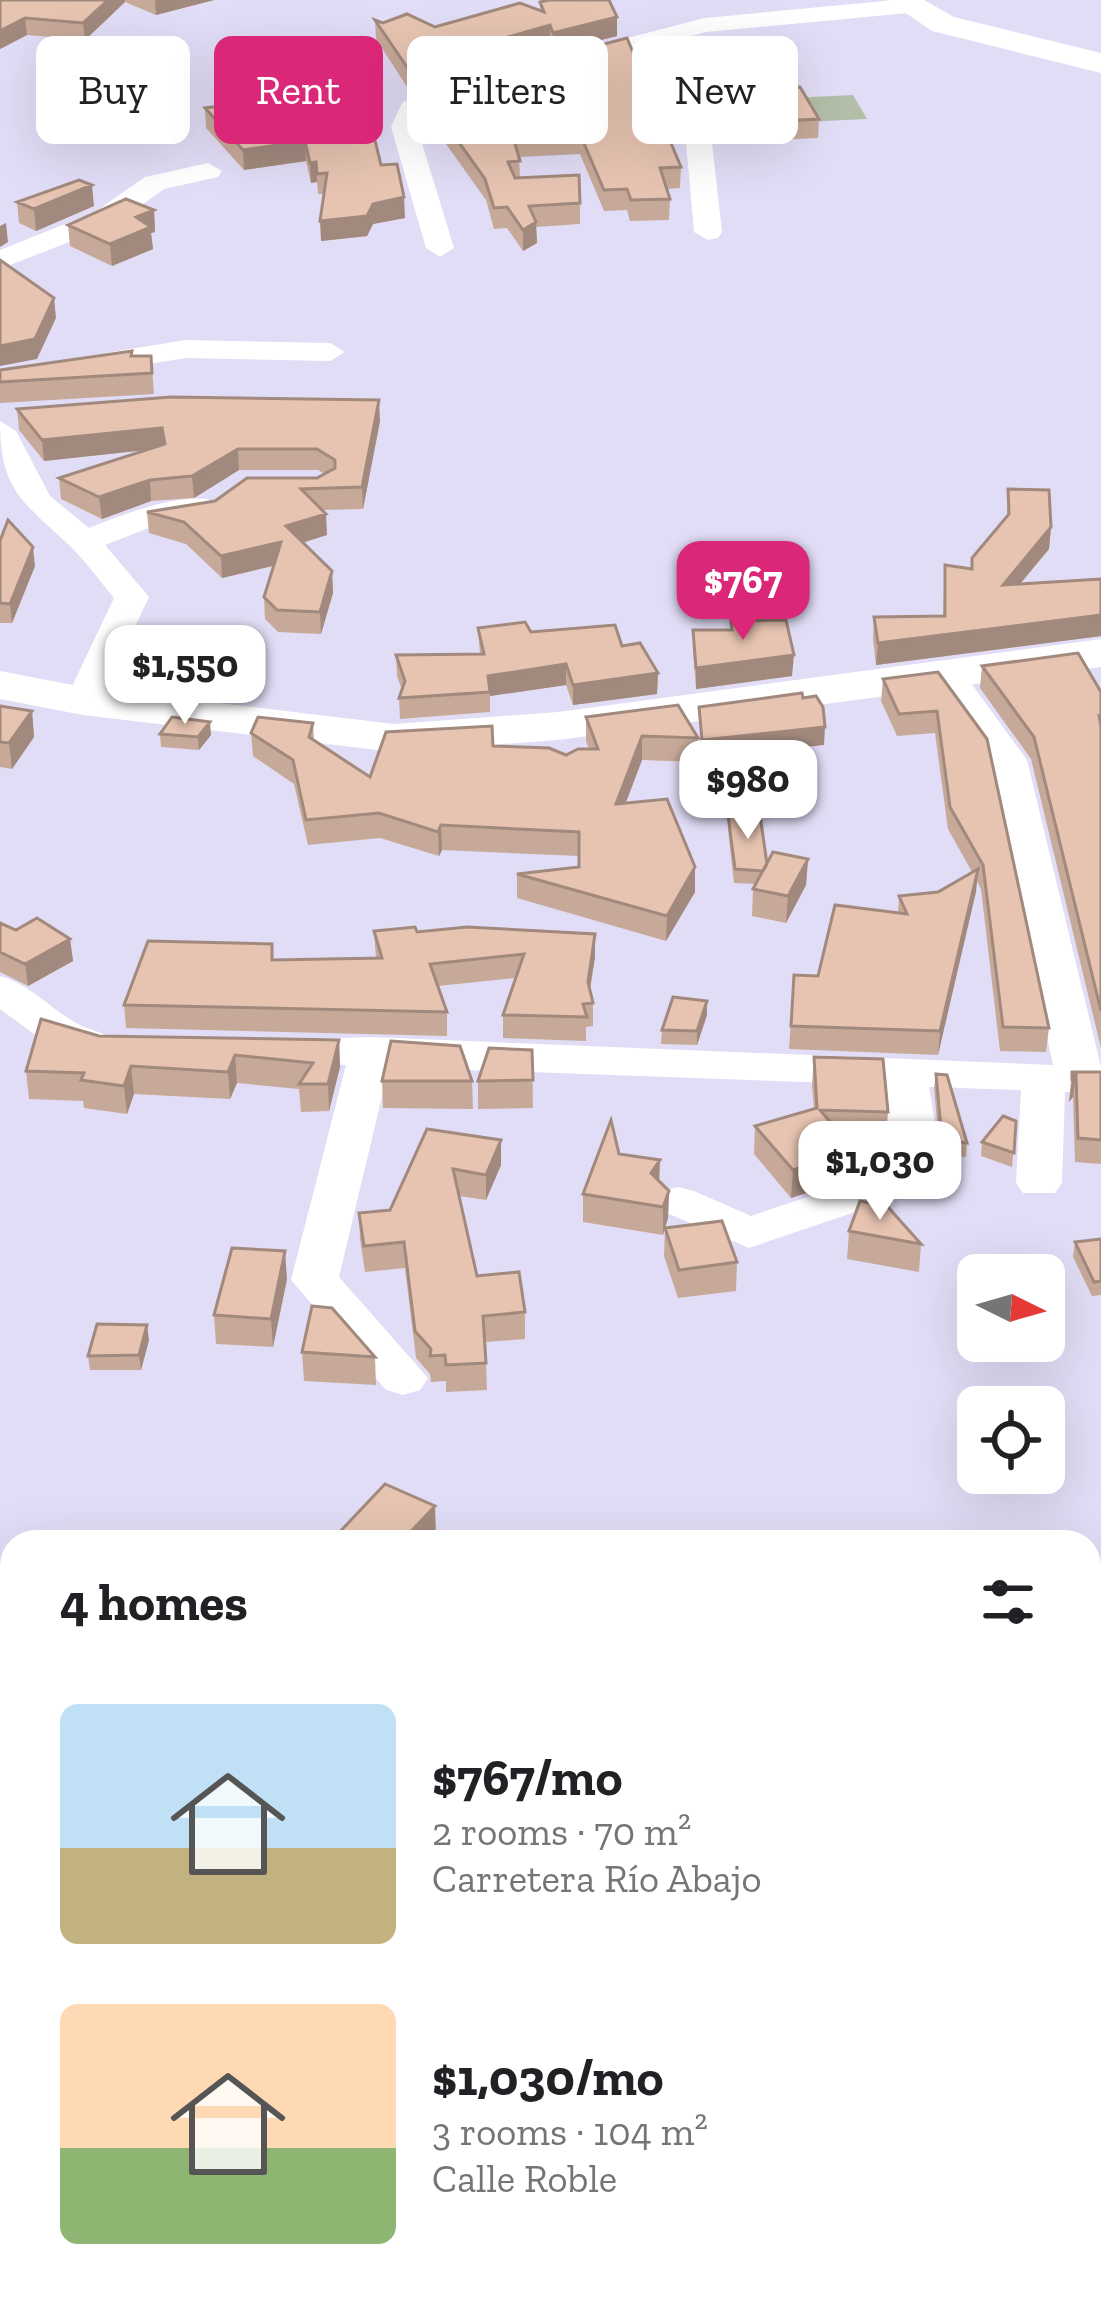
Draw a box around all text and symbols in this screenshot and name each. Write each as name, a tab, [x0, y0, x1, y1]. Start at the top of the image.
chip: Buy	[36, 36, 190, 144]
chip: Rent	[214, 36, 383, 144]
chip: Filters	[407, 36, 608, 144]
chip: New	[632, 36, 798, 144]
pin: $767	[672, 541, 814, 643]
text: $767	[704, 556, 782, 603]
pin: $1,550	[87, 625, 283, 727]
text: $1,550	[132, 640, 238, 687]
pin: $980	[677, 740, 819, 842]
text: $980	[706, 755, 790, 802]
pin: $1,030	[782, 1121, 978, 1223]
text: $1,030	[825, 1136, 935, 1183]
north arrow	[957, 1254, 1065, 1362]
map controls	[957, 1254, 1065, 1494]
button: locate	[957, 1386, 1065, 1494]
icon: filters	[975, 1569, 1041, 1635]
text: 4 homes	[60, 1572, 248, 1633]
text: $767/mo	[432, 1747, 622, 1808]
icon: home	[156, 1752, 300, 1896]
text: 2 rooms · 70 m²	[432, 1808, 691, 1855]
text: Carretera Río Abajo	[432, 1855, 761, 1902]
text: $1,030/mo	[432, 2047, 664, 2108]
icon: home	[156, 2052, 300, 2196]
text: 3 rooms · 104 m²	[432, 2108, 708, 2155]
text: Calle Roble	[432, 2155, 617, 2202]

